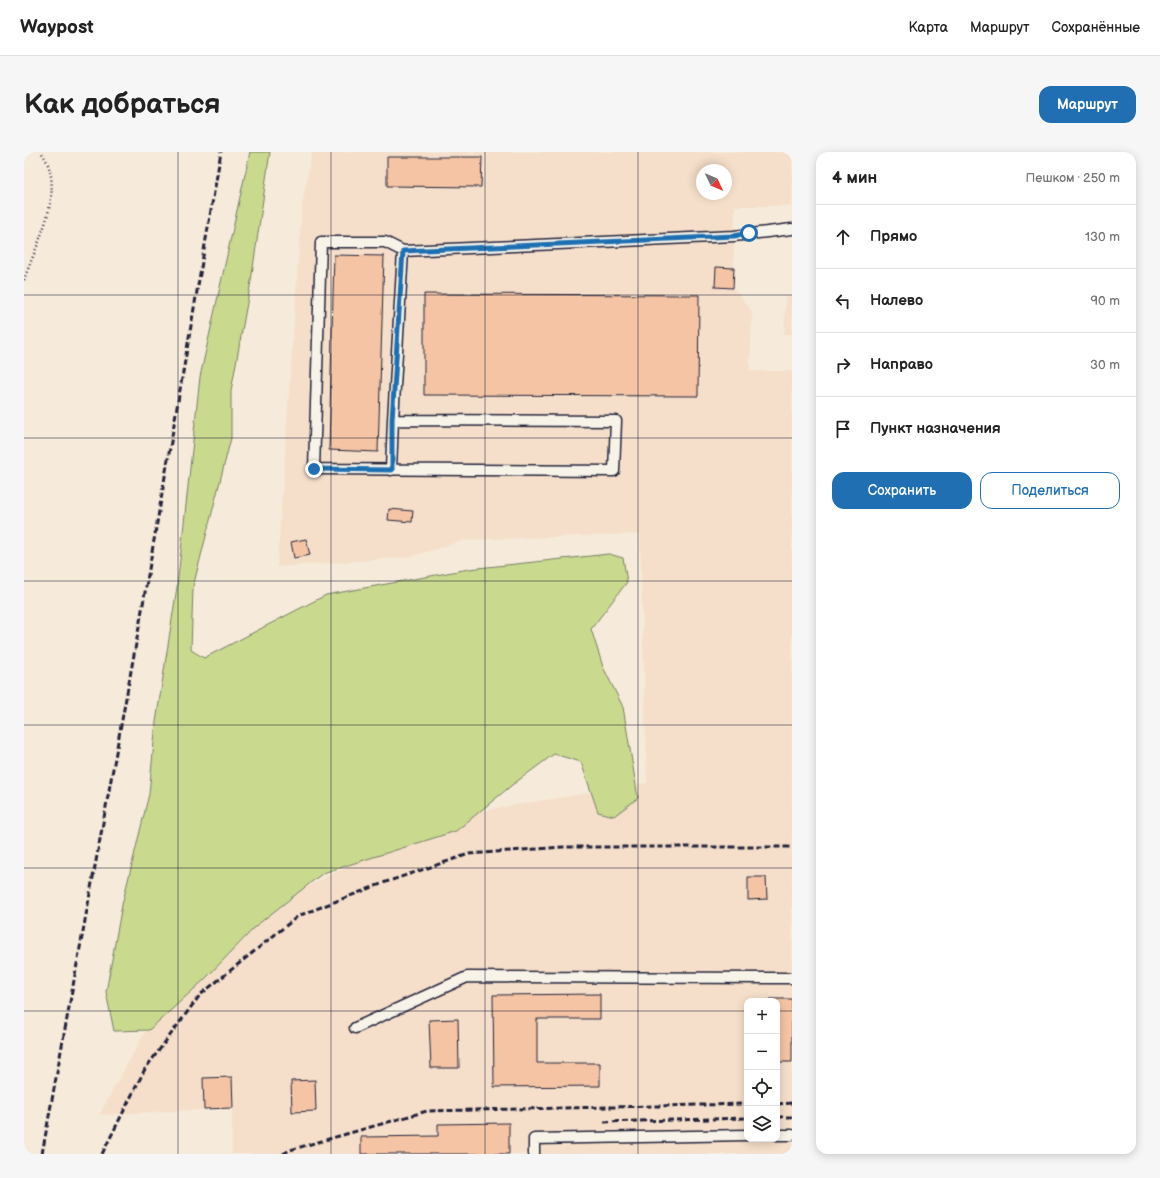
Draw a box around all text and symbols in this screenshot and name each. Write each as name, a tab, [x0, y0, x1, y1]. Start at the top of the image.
text: Waypost	[20, 16, 94, 39]
text: Карта	[909, 19, 948, 36]
text: Маршрут	[970, 19, 1030, 36]
text: Сохранённые	[1052, 19, 1140, 36]
button: Маршрут	[1039, 86, 1136, 123]
text: Как добраться	[24, 88, 221, 121]
north arrow	[696, 164, 732, 200]
text: 4 мин	[832, 168, 877, 188]
text: Пешком · 250 m	[1025, 170, 1120, 186]
route start	[740, 224, 758, 242]
icon: ahead	[832, 226, 854, 248]
text: Прямо	[870, 227, 917, 246]
text: 130 m	[1085, 229, 1120, 245]
icon: left	[832, 290, 854, 312]
text: Налево	[870, 291, 923, 310]
text: 90 m	[1091, 293, 1120, 309]
icon: right	[832, 354, 854, 376]
text: Направо	[870, 355, 933, 374]
text: 30 m	[1090, 357, 1120, 373]
icon: arrive	[832, 418, 854, 440]
text: Пункт назначения	[870, 419, 1001, 438]
route end	[305, 460, 323, 478]
button: Сохранить	[832, 472, 972, 509]
button: Поделиться	[980, 472, 1120, 509]
map controls	[744, 998, 780, 1142]
button: +	[744, 998, 780, 1034]
button: −	[744, 1034, 780, 1070]
button: locate	[744, 1070, 780, 1106]
button: layers	[744, 1106, 780, 1142]

